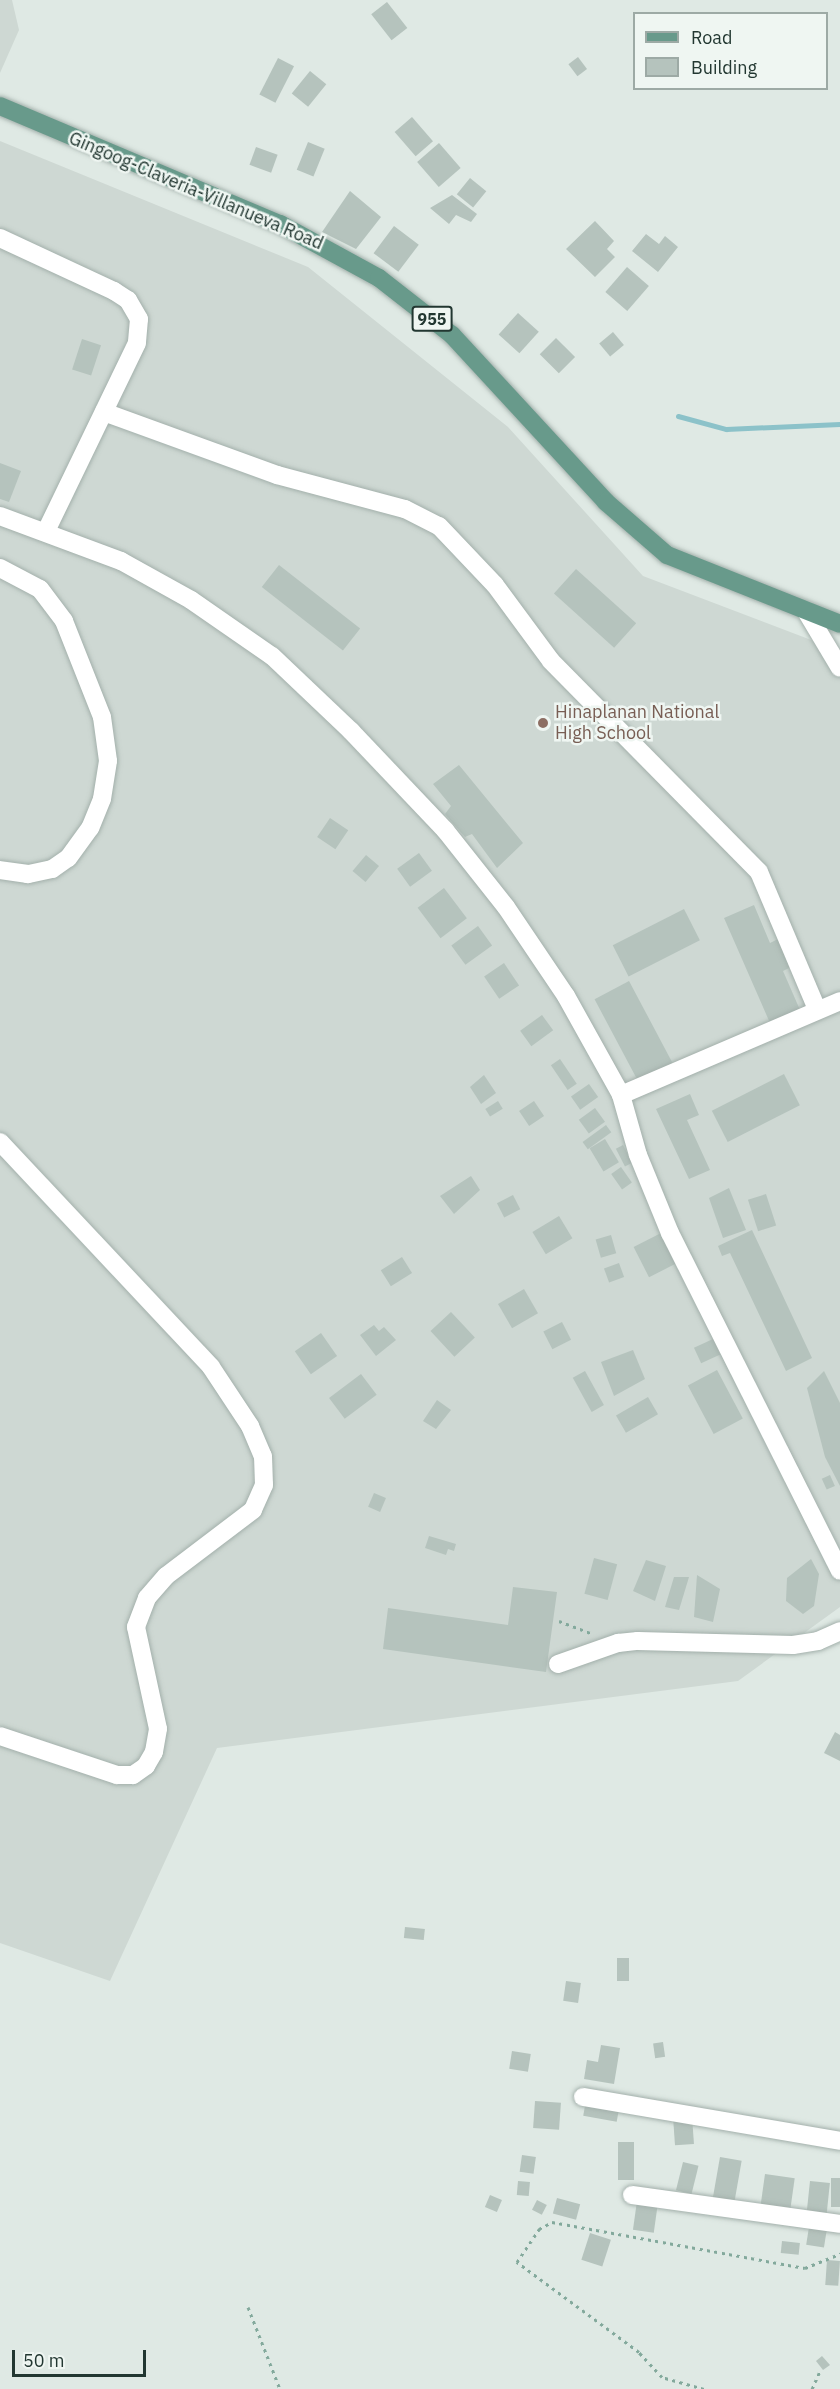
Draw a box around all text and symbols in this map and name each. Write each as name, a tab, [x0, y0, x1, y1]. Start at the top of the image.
legend	[633, 12, 828, 90]
text: Road	[691, 26, 732, 49]
text: Building	[691, 56, 757, 79]
street label: Gingoog-Claveria-Villanueva Road	[66, 128, 326, 254]
road number: 955	[411, 306, 453, 332]
place label: Hinaplanan National High School	[555, 702, 719, 744]
marker: Hinaplanan National High School	[536, 716, 550, 730]
scale bar	[15, 2338, 148, 2376]
text: 50 m	[23, 2349, 65, 2372]

